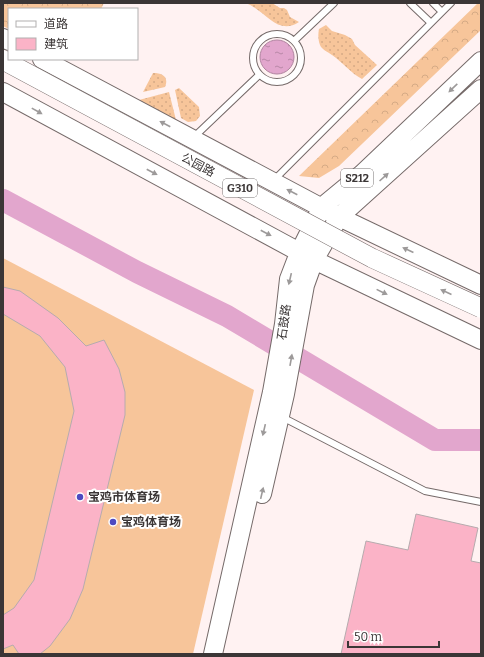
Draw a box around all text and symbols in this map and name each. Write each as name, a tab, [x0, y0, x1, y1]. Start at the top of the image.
legend	[8, 8, 138, 60]
text: 道路	[44, 17, 68, 31]
text: 建筑	[44, 37, 68, 51]
one-way arrow	[448, 83, 458, 92]
one-way arrow	[31, 107, 43, 114]
one-way arrow	[159, 121, 170, 128]
street label: 公园路	[179, 150, 217, 180]
one-way arrow	[146, 169, 157, 175]
road number: S212	[341, 169, 373, 187]
one-way arrow	[379, 172, 389, 182]
road number: G310	[223, 179, 257, 197]
one-way arrow	[286, 189, 298, 195]
one-way arrow	[261, 230, 272, 236]
one-way arrow	[402, 247, 414, 253]
one-way arrow	[287, 272, 293, 285]
one-way arrow	[376, 289, 388, 295]
one-way arrow	[440, 289, 451, 295]
street label: 石鼓路	[275, 303, 293, 341]
one-way arrow	[289, 354, 295, 366]
one-way arrow	[260, 423, 266, 436]
one-way arrow	[259, 487, 265, 499]
place label: 宝鸡市体育场	[88, 490, 160, 504]
marker: 宝鸡市体育场	[75, 492, 85, 502]
place label: 宝鸡体育场	[121, 515, 181, 529]
marker: 宝鸡体育场	[108, 517, 118, 527]
scale bar	[348, 623, 439, 649]
text: 50 m	[354, 630, 383, 644]

